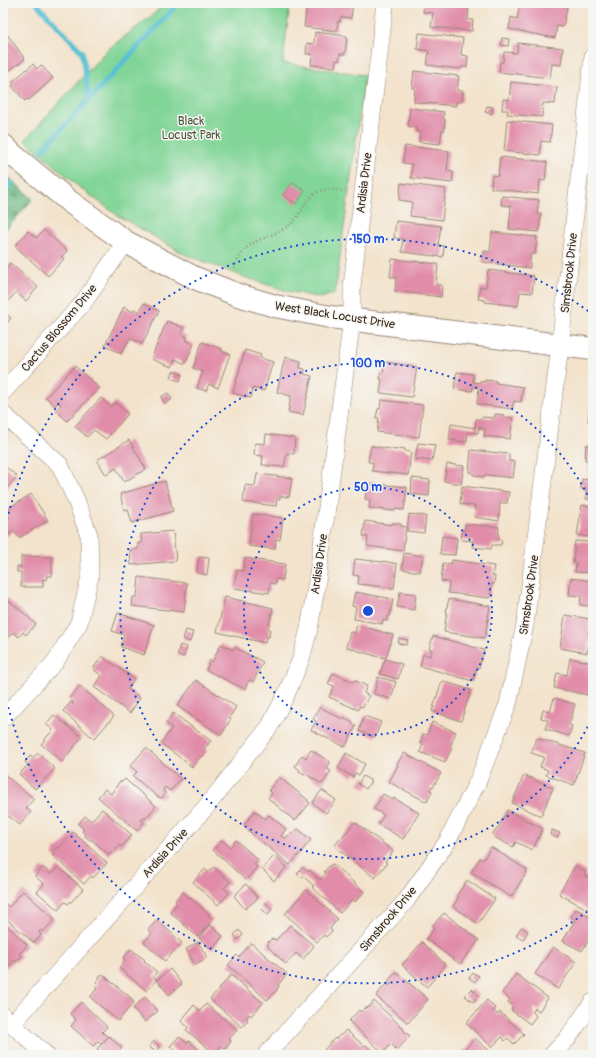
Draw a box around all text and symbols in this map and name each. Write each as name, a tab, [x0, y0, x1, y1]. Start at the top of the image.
park label: Black Locust Park	[161, 114, 221, 143]
street label: Ardisia Drive	[353, 152, 376, 214]
text: 150 m	[352, 232, 385, 247]
street label: Simsbrook Drive	[558, 232, 581, 314]
street label: Cactus Blossom Drive	[18, 281, 100, 375]
street label: West Black Locust Drive	[274, 299, 396, 332]
text: 100 m	[351, 356, 386, 371]
text: 50 m	[354, 480, 382, 495]
street label: Ardisia Drive	[308, 533, 331, 595]
street label: Simsbrook Drive	[516, 554, 543, 636]
centre of rings	[361, 604, 375, 618]
street label: Ardisia Drive	[139, 826, 191, 881]
street label: Simsbrook Drive	[357, 884, 420, 955]

